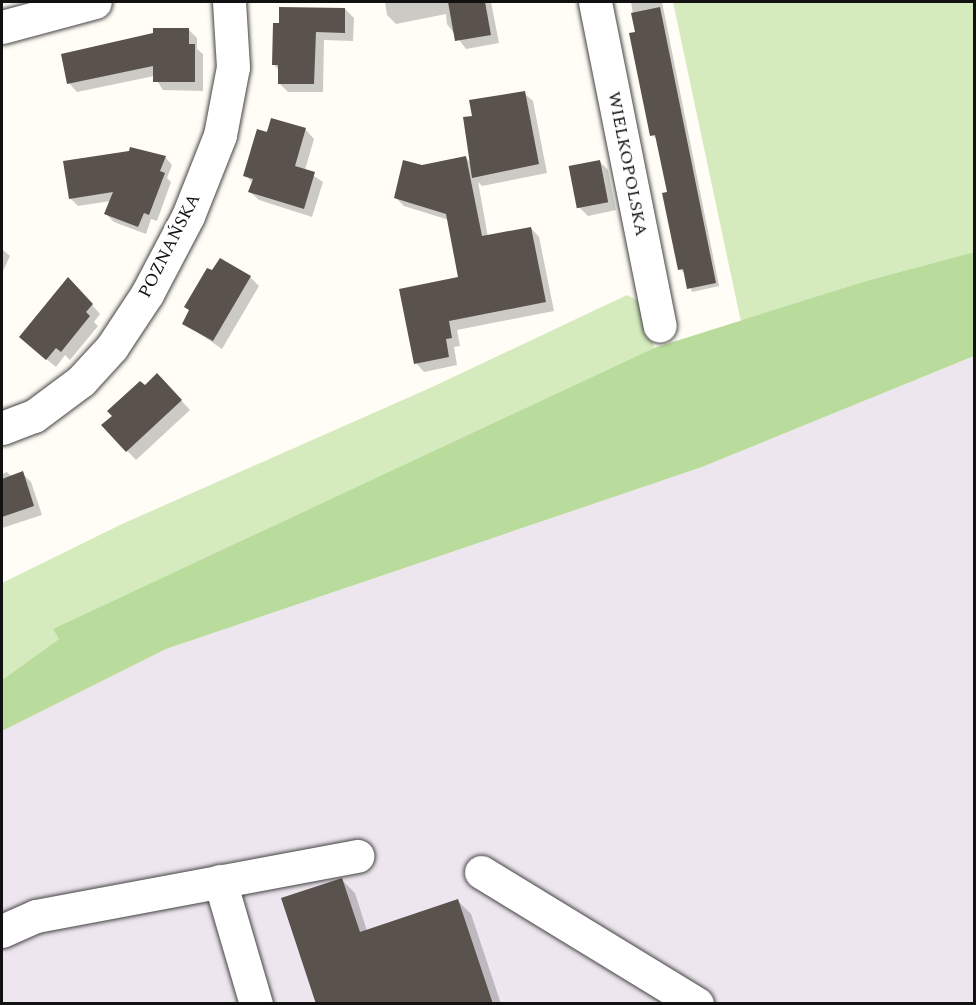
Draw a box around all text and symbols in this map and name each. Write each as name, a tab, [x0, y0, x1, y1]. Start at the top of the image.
street label: WIELKOPOLSKA	[602, 90, 652, 238]
street label: POZNAŃSKA	[134, 190, 206, 302]

